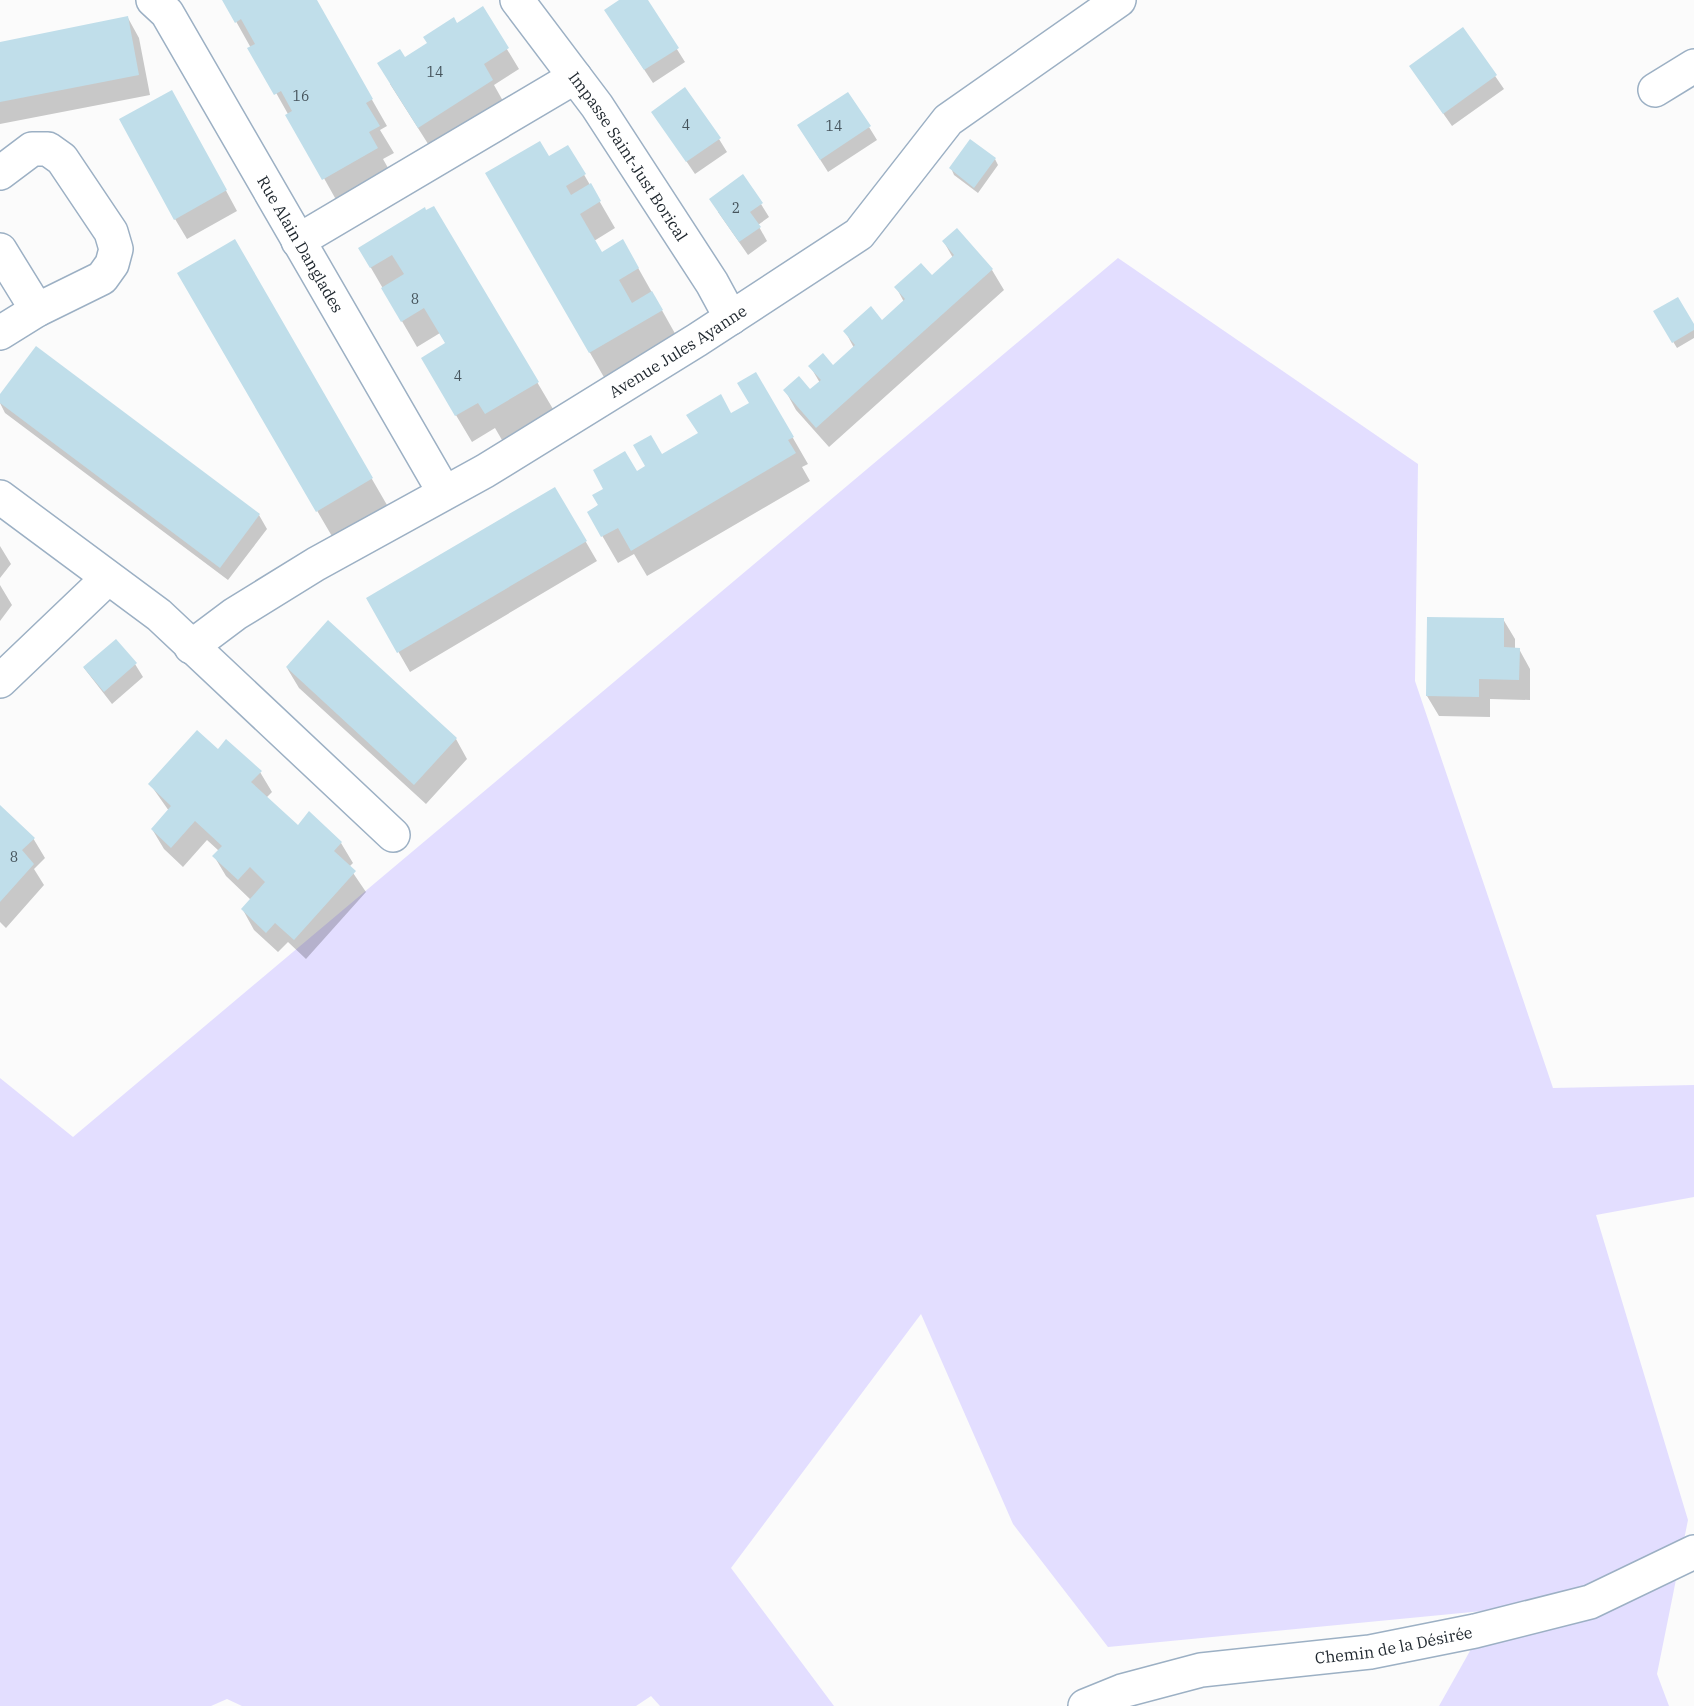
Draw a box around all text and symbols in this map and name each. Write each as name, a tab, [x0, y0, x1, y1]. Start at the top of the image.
house number: 14	[427, 63, 443, 81]
street label: Impasse Saint-Just Borical	[565, 68, 692, 245]
house number: 16	[293, 87, 309, 105]
house number: 4	[682, 116, 690, 134]
house number: 14	[826, 117, 842, 135]
street label: Rue Alain Danglades	[253, 172, 348, 316]
house number: 2	[732, 199, 740, 217]
house number: 8	[411, 290, 419, 308]
street label: Avenue Jules Ayanne	[605, 300, 750, 402]
house number: 4	[454, 367, 462, 385]
house number: 8	[10, 848, 18, 866]
street label: Chemin de la Désirée	[1314, 1622, 1474, 1668]

